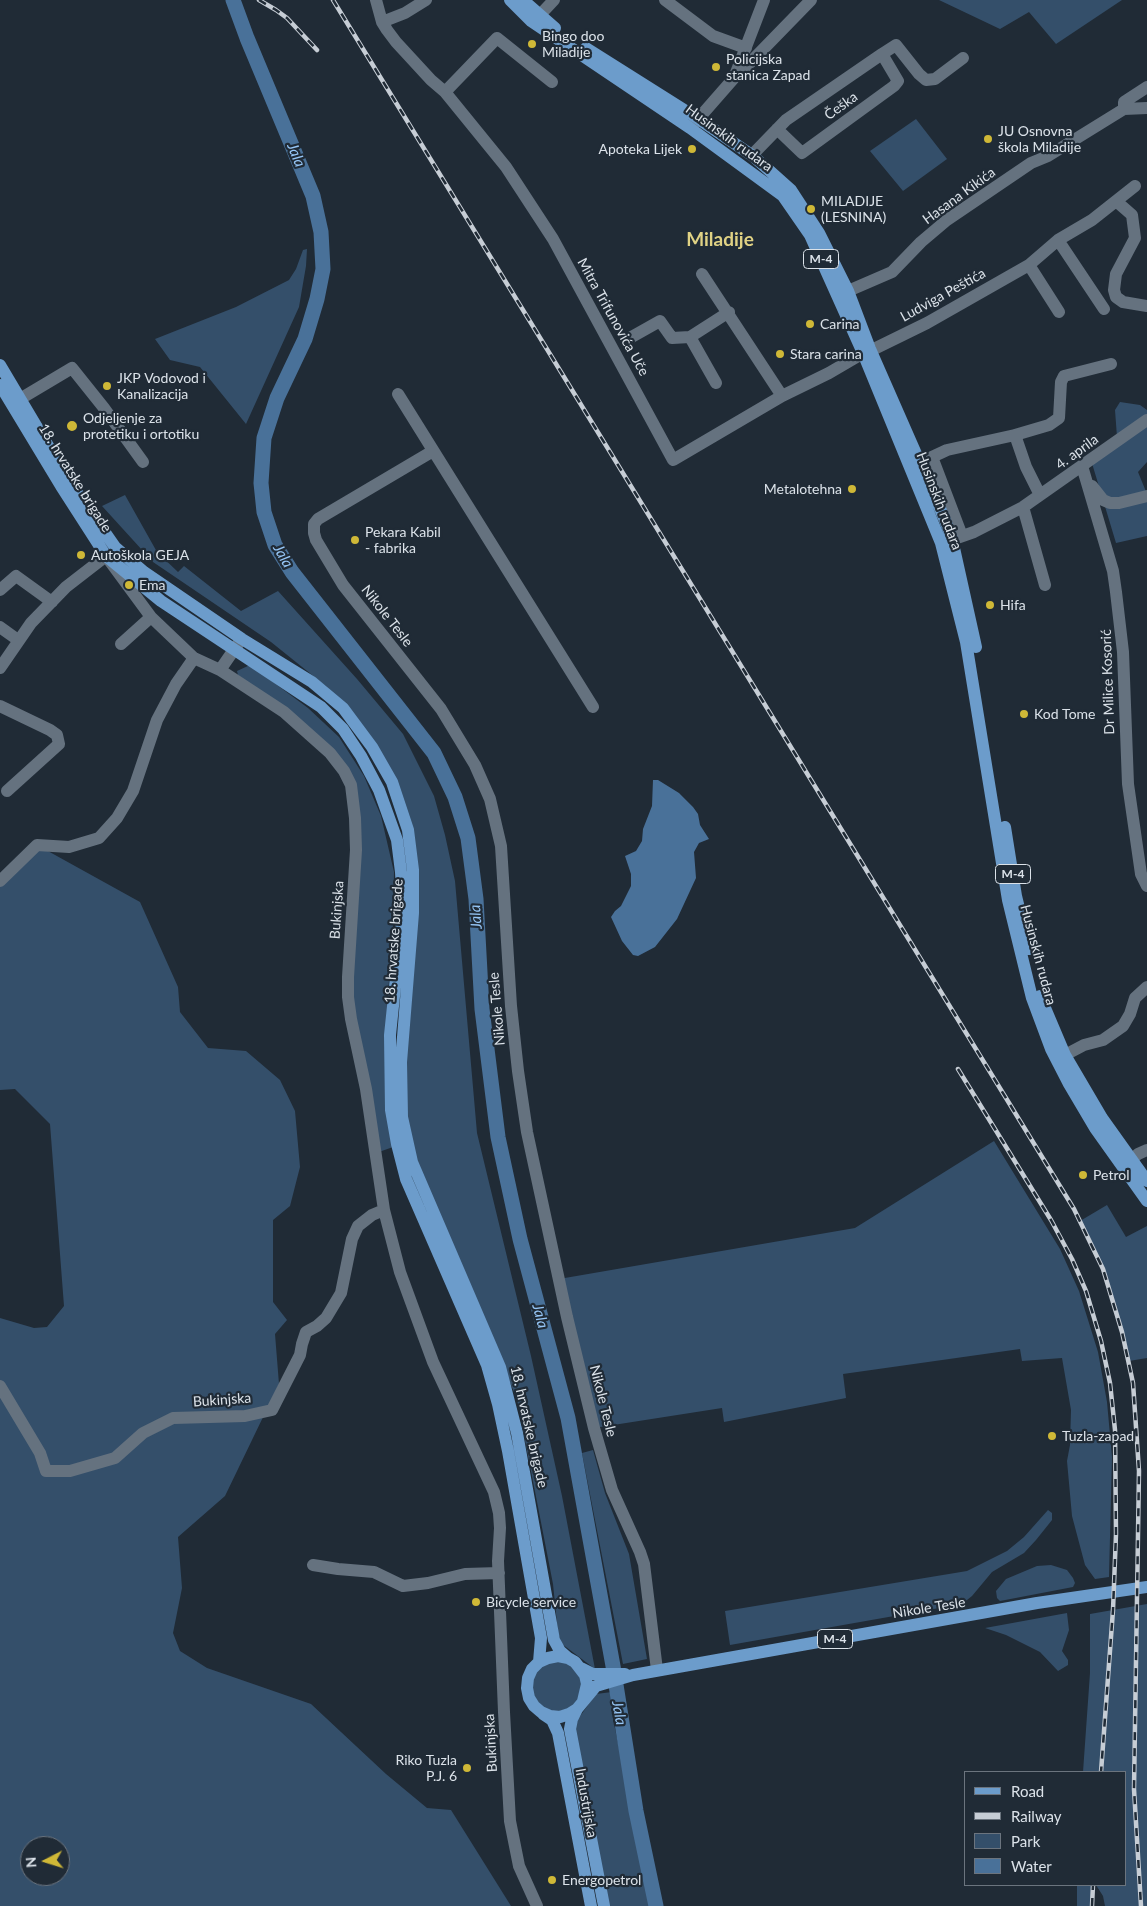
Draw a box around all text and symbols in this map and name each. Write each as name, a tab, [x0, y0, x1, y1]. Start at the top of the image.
place label: Bingo doo Miladije	[542, 28, 604, 60]
marker: Bingo doo Miladije	[526, 38, 538, 50]
place label: Policijska stanica Zapad	[726, 51, 810, 84]
marker: Policijska stanica Zapad	[710, 61, 722, 73]
street label: Češka	[821, 88, 861, 124]
street label: Husinskih rudara	[682, 101, 776, 175]
place label: JU Osnovna škola Miladije	[998, 123, 1081, 156]
marker: JU Osnovna škola Miladije	[982, 133, 994, 145]
water label: Jala	[283, 140, 309, 170]
place label: Apoteka Lijek	[598, 141, 682, 157]
marker: Apoteka Lijek	[686, 143, 698, 155]
street label: Hasana Kikića	[919, 164, 999, 228]
place label: MILADIJE (LESNINA)	[821, 193, 886, 226]
marker: MILADIJE (LESNINA)	[805, 203, 817, 215]
district label: Miladije	[686, 229, 754, 251]
road number: M-4	[804, 250, 838, 268]
street label: Mitra Trifunovića Uče	[574, 255, 652, 379]
street label: Ludviga Peštića	[898, 265, 988, 325]
place label: Carina	[820, 316, 860, 332]
marker: Carina	[804, 318, 816, 330]
place label: Stara carina	[790, 346, 862, 362]
marker: Stara carina	[774, 348, 786, 360]
place label: JKP Vodovod i Kanalizacija	[117, 370, 206, 402]
marker: JKP Vodovod i Kanalizacija	[101, 380, 113, 392]
place label: Odjeljenje za protetiku i ortotiku	[83, 410, 199, 442]
marker: Odjeljenje za protetiku i ortotiku	[65, 419, 79, 433]
street label: 18. hrvatske brigade	[35, 421, 115, 535]
street label: 4. aprila	[1052, 431, 1102, 473]
street label: Husinskih rudara	[913, 450, 965, 552]
place label: Metalotehna	[764, 481, 842, 497]
marker: Metalotehna	[846, 483, 858, 495]
place label: Pekara Kabil - fabrika	[365, 524, 441, 556]
marker: Pekara Kabil - fabrika	[349, 534, 361, 546]
water label: Jala	[269, 541, 297, 571]
place label: Autoškola GEJA	[91, 547, 189, 563]
marker: Autoškola GEJA	[75, 549, 87, 561]
place label: Ema	[139, 577, 165, 593]
marker: Ema	[123, 579, 135, 591]
street label: Nikole Tesle	[358, 582, 416, 650]
place label: Hifa	[1000, 597, 1026, 613]
marker: Hifa	[984, 599, 996, 611]
street label: Dr Milice Kosorić	[1098, 629, 1118, 735]
place label: Kod Tome	[1034, 706, 1096, 722]
marker: Kod Tome	[1018, 708, 1030, 720]
road number: M-4	[996, 864, 1030, 884]
street label: 18. hrvatske brigade	[381, 878, 407, 1004]
street label: Bukinjska	[327, 880, 347, 940]
street label: Husinskih rudara	[1017, 903, 1059, 1007]
water label: Jala	[466, 904, 486, 930]
street label: Nikole Tesle	[485, 972, 509, 1046]
place label: Petrol	[1093, 1167, 1129, 1183]
marker: Petrol	[1077, 1169, 1089, 1181]
water label: Jala	[528, 1302, 552, 1330]
street label: Nikole Tesle	[586, 1363, 620, 1439]
street label: 18. hrvatske brigade	[507, 1364, 551, 1490]
street label: Bukinjska	[192, 1390, 252, 1410]
place label: Tuzla-zapad	[1062, 1428, 1134, 1444]
marker: Tuzla-zapad	[1046, 1430, 1058, 1442]
place label: Bicycle service	[486, 1594, 576, 1610]
street label: Nikole Tesle	[891, 1594, 967, 1622]
marker: Bicycle service	[470, 1596, 482, 1608]
road number: M-4	[818, 1630, 852, 1648]
water label: Jala	[608, 1699, 630, 1727]
street label: Bukinjska	[481, 1713, 501, 1773]
place label: Riko Tuzla P.J. 6	[396, 1752, 457, 1784]
marker: Riko Tuzla P.J. 6	[461, 1762, 473, 1774]
street label: Industrijska	[572, 1767, 600, 1839]
legend	[964, 1771, 1127, 1886]
text: Road	[1011, 1782, 1044, 1800]
text: Railway	[1011, 1807, 1062, 1825]
text: Park	[1011, 1832, 1040, 1850]
north arrow	[20, 1836, 70, 1886]
text: N	[22, 1856, 39, 1868]
text: Water	[1011, 1857, 1052, 1875]
place label: Energopetrol	[562, 1872, 641, 1888]
marker: Energopetrol	[546, 1874, 558, 1886]

